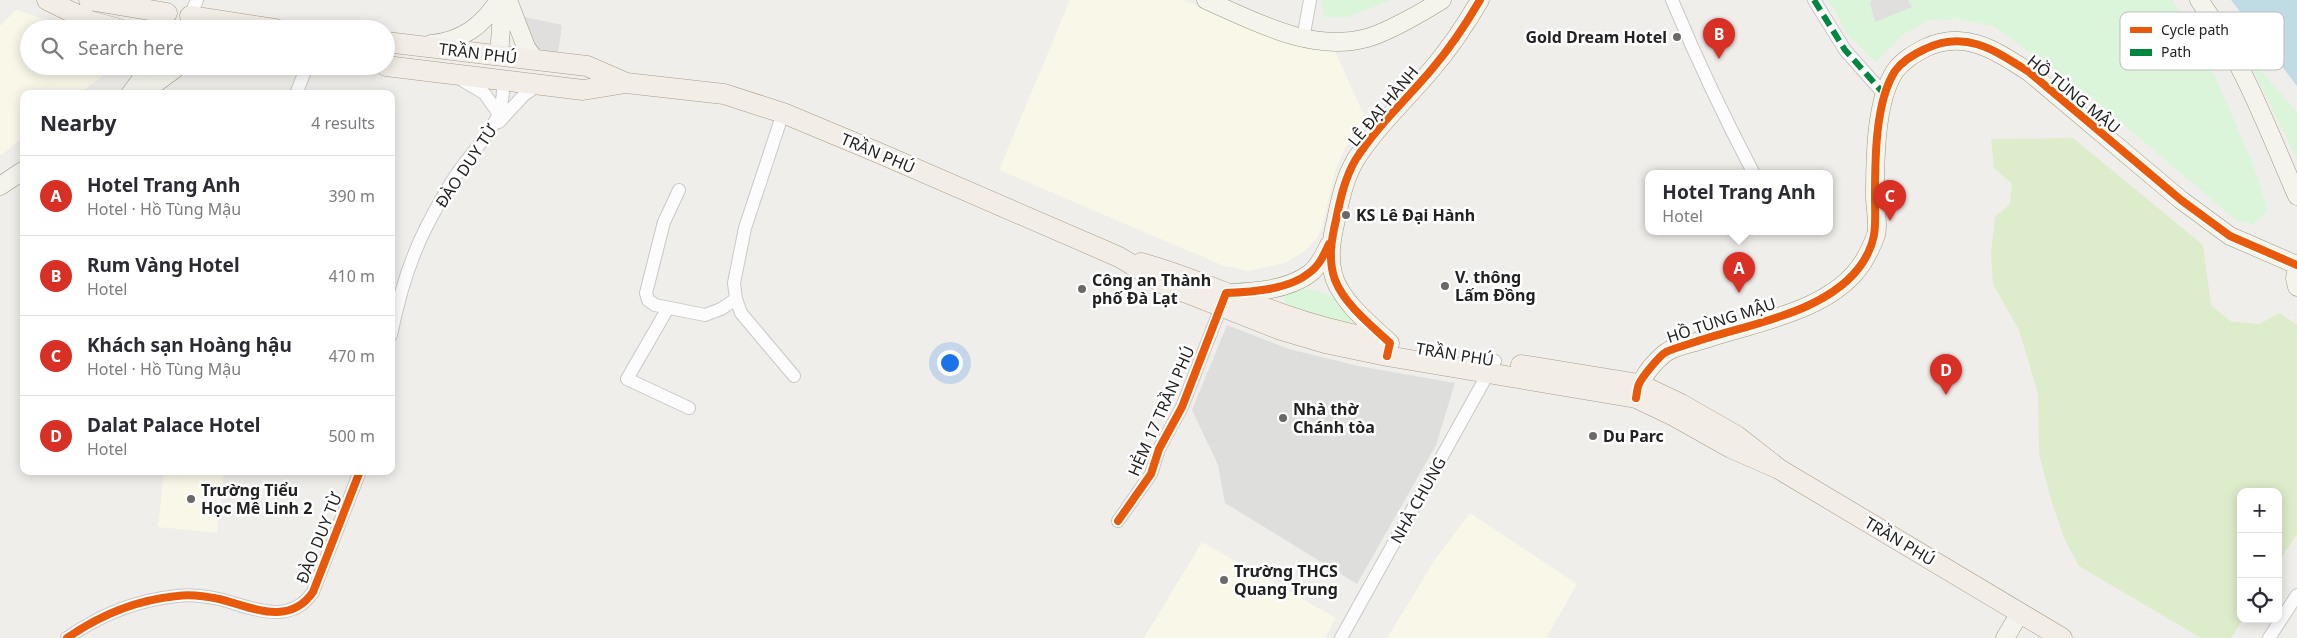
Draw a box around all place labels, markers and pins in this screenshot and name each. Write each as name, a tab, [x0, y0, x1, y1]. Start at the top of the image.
pin: B	[1703, 18, 1735, 59]
place label: Gold Dream Hotel	[1525, 26, 1667, 48]
marker: Gold Dream Hotel	[1671, 31, 1683, 43]
pin: C	[1874, 180, 1906, 221]
place label: KS Lê Đại Hành	[1356, 204, 1475, 226]
marker: KS Lê Đại Hành	[1340, 209, 1352, 221]
pin: A	[1723, 252, 1755, 293]
place label: V. thông Lấm Đồng	[1455, 266, 1536, 306]
place label: Công an Thành phố Đà Lạt	[1092, 269, 1211, 309]
marker: V. thông Lấm Đồng	[1439, 280, 1451, 292]
marker: Công an Thành phố Đà Lạt	[1076, 283, 1088, 295]
pin: D	[1930, 354, 1962, 395]
place label: Nhà thờ Chánh tòa	[1293, 398, 1375, 438]
marker: Nhà thờ Chánh tòa	[1277, 412, 1289, 424]
place label: Du Parc	[1603, 425, 1664, 447]
marker: Du Parc	[1587, 430, 1599, 442]
place label: Trường Tiểu Học Mê Linh 2	[201, 479, 312, 519]
marker: Trường Tiểu Học Mê Linh 2	[185, 493, 197, 505]
place label: Trường THCS Quang Trung	[1234, 560, 1338, 600]
marker: Trường THCS Quang Trung	[1218, 574, 1230, 586]

